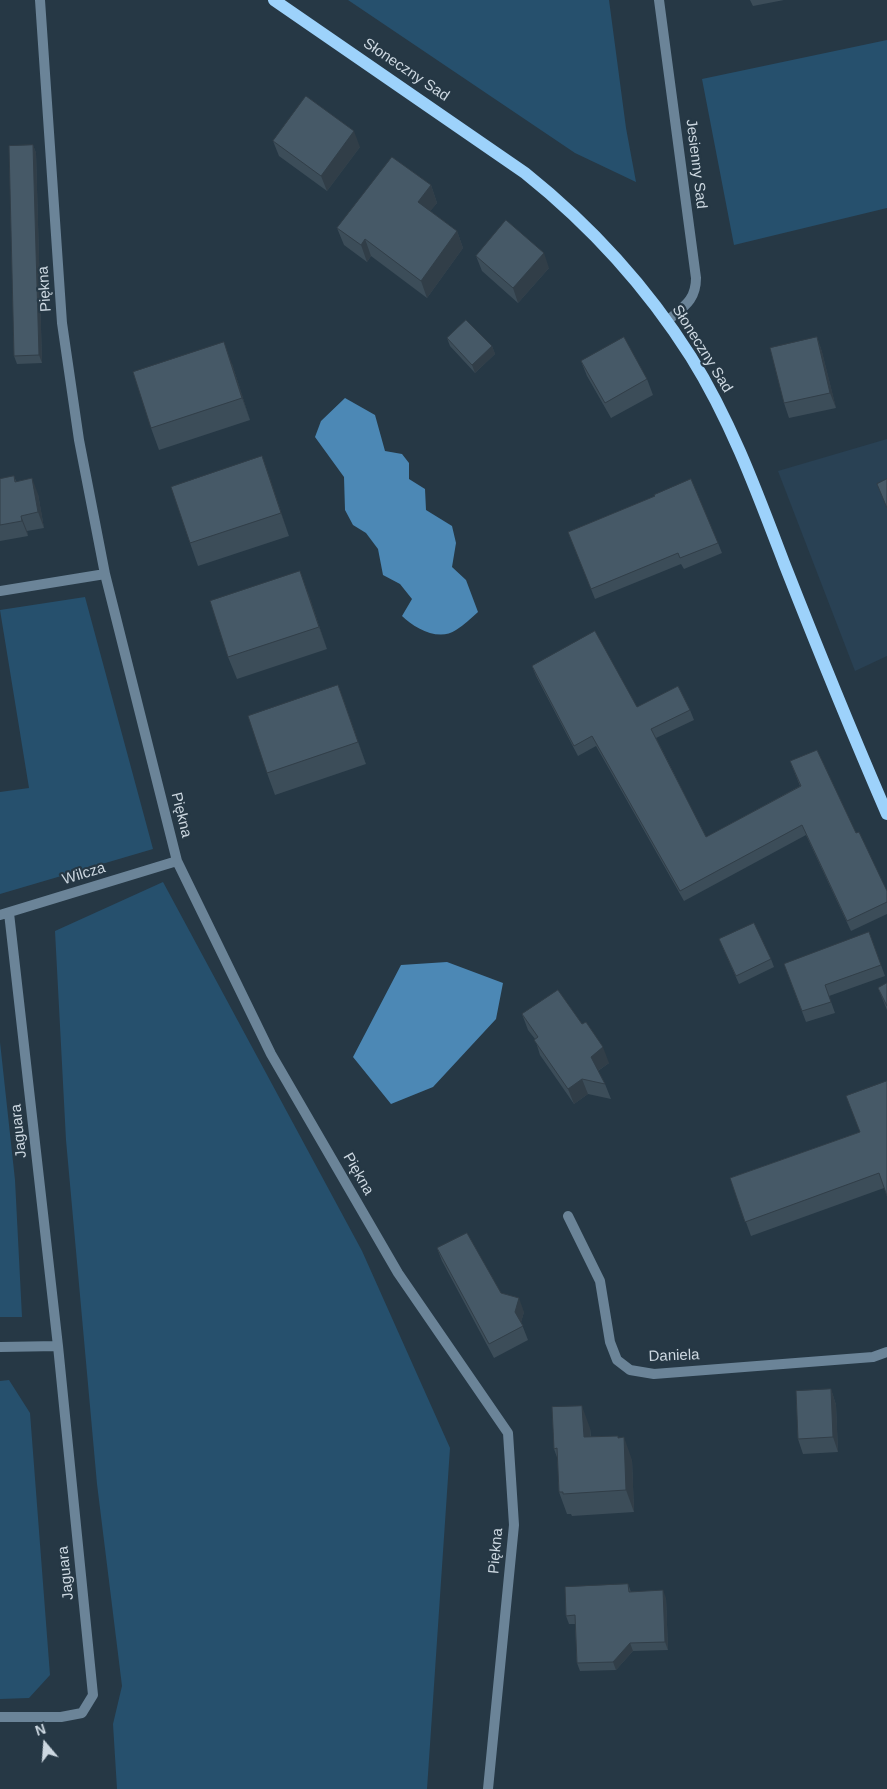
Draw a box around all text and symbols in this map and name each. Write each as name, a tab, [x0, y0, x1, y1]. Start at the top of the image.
street label: Słoneczny Sad	[359, 35, 453, 105]
street label: Jesienny Sad	[682, 118, 710, 210]
street label: Piękna	[34, 265, 56, 313]
street label: Słoneczny Sad	[668, 302, 736, 396]
street label: Piękna	[167, 791, 195, 839]
street label: Wilcza	[60, 859, 108, 889]
street label: Jaguara	[7, 1103, 31, 1159]
street label: Piękna	[339, 1150, 377, 1198]
street label: Daniela	[648, 1346, 700, 1366]
street label: Piękna	[485, 1527, 507, 1575]
street label: Jaguara	[54, 1545, 78, 1601]
north arrow	[20, 1719, 70, 1769]
text: N	[33, 1721, 48, 1739]

